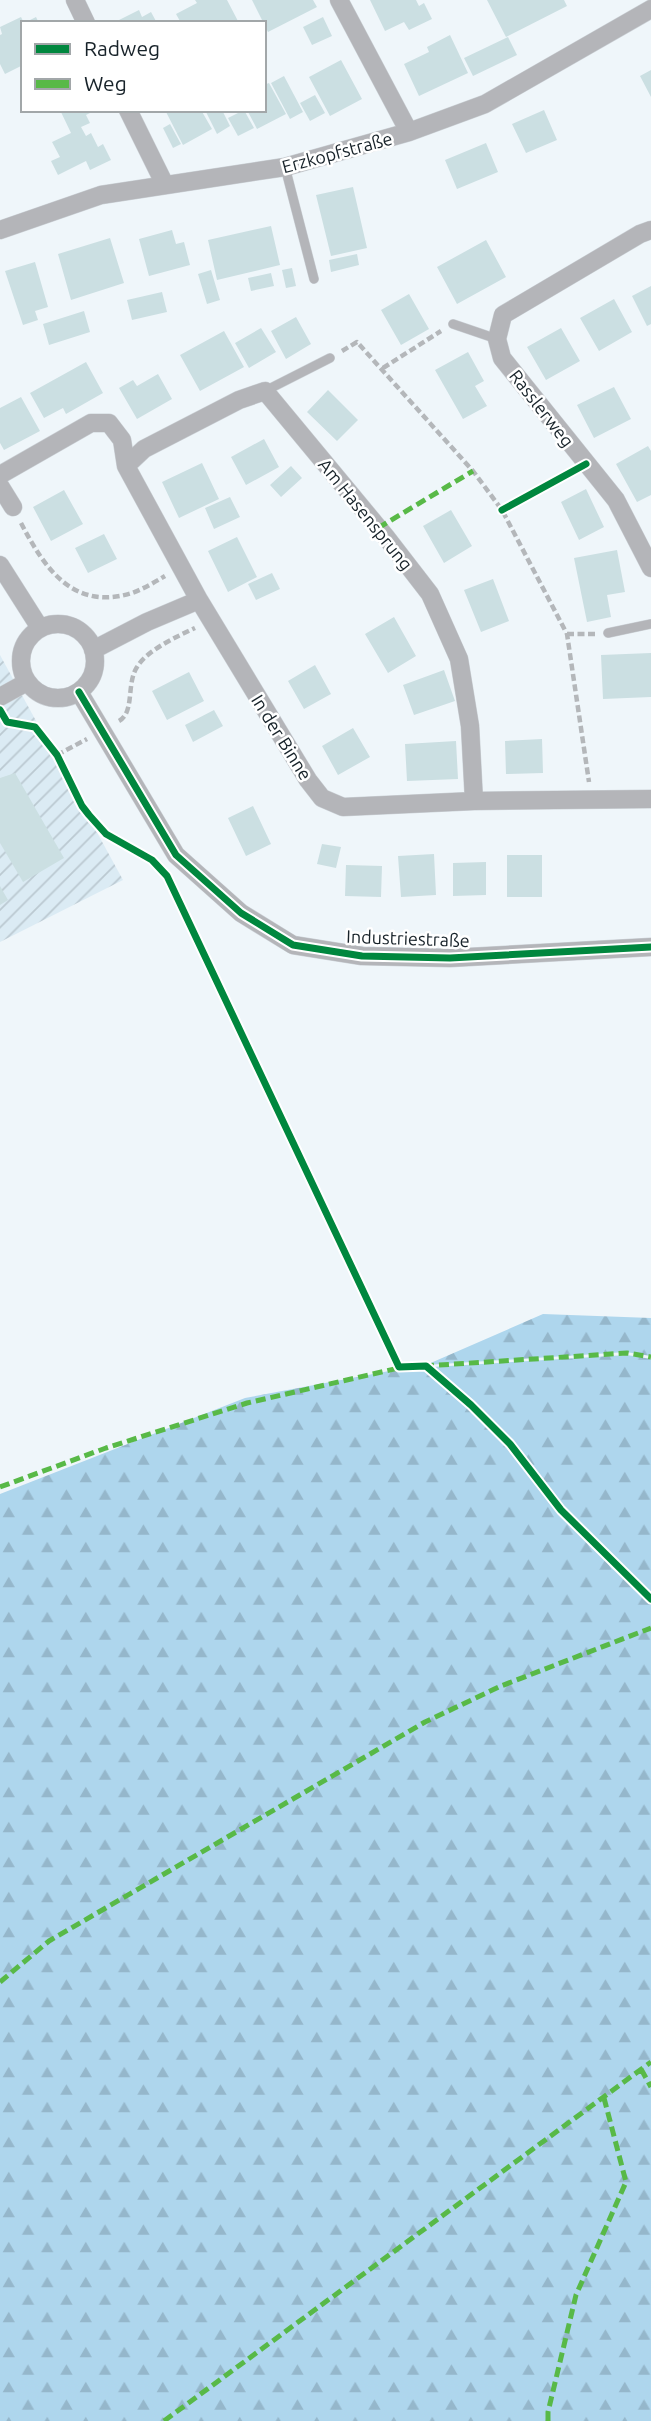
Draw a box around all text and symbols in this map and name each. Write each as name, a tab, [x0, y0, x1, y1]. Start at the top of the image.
legend	[21, 21, 266, 112]
text: Radweg	[84, 36, 160, 60]
text: Weg	[84, 71, 127, 95]
street label: Erzkopfstraße	[280, 128, 394, 176]
street label: Rasslerweg	[506, 366, 578, 450]
street label: Am Hasensprung	[315, 454, 417, 574]
street label: In der Binne	[248, 691, 316, 783]
street label: Industriestraße	[346, 926, 470, 950]

